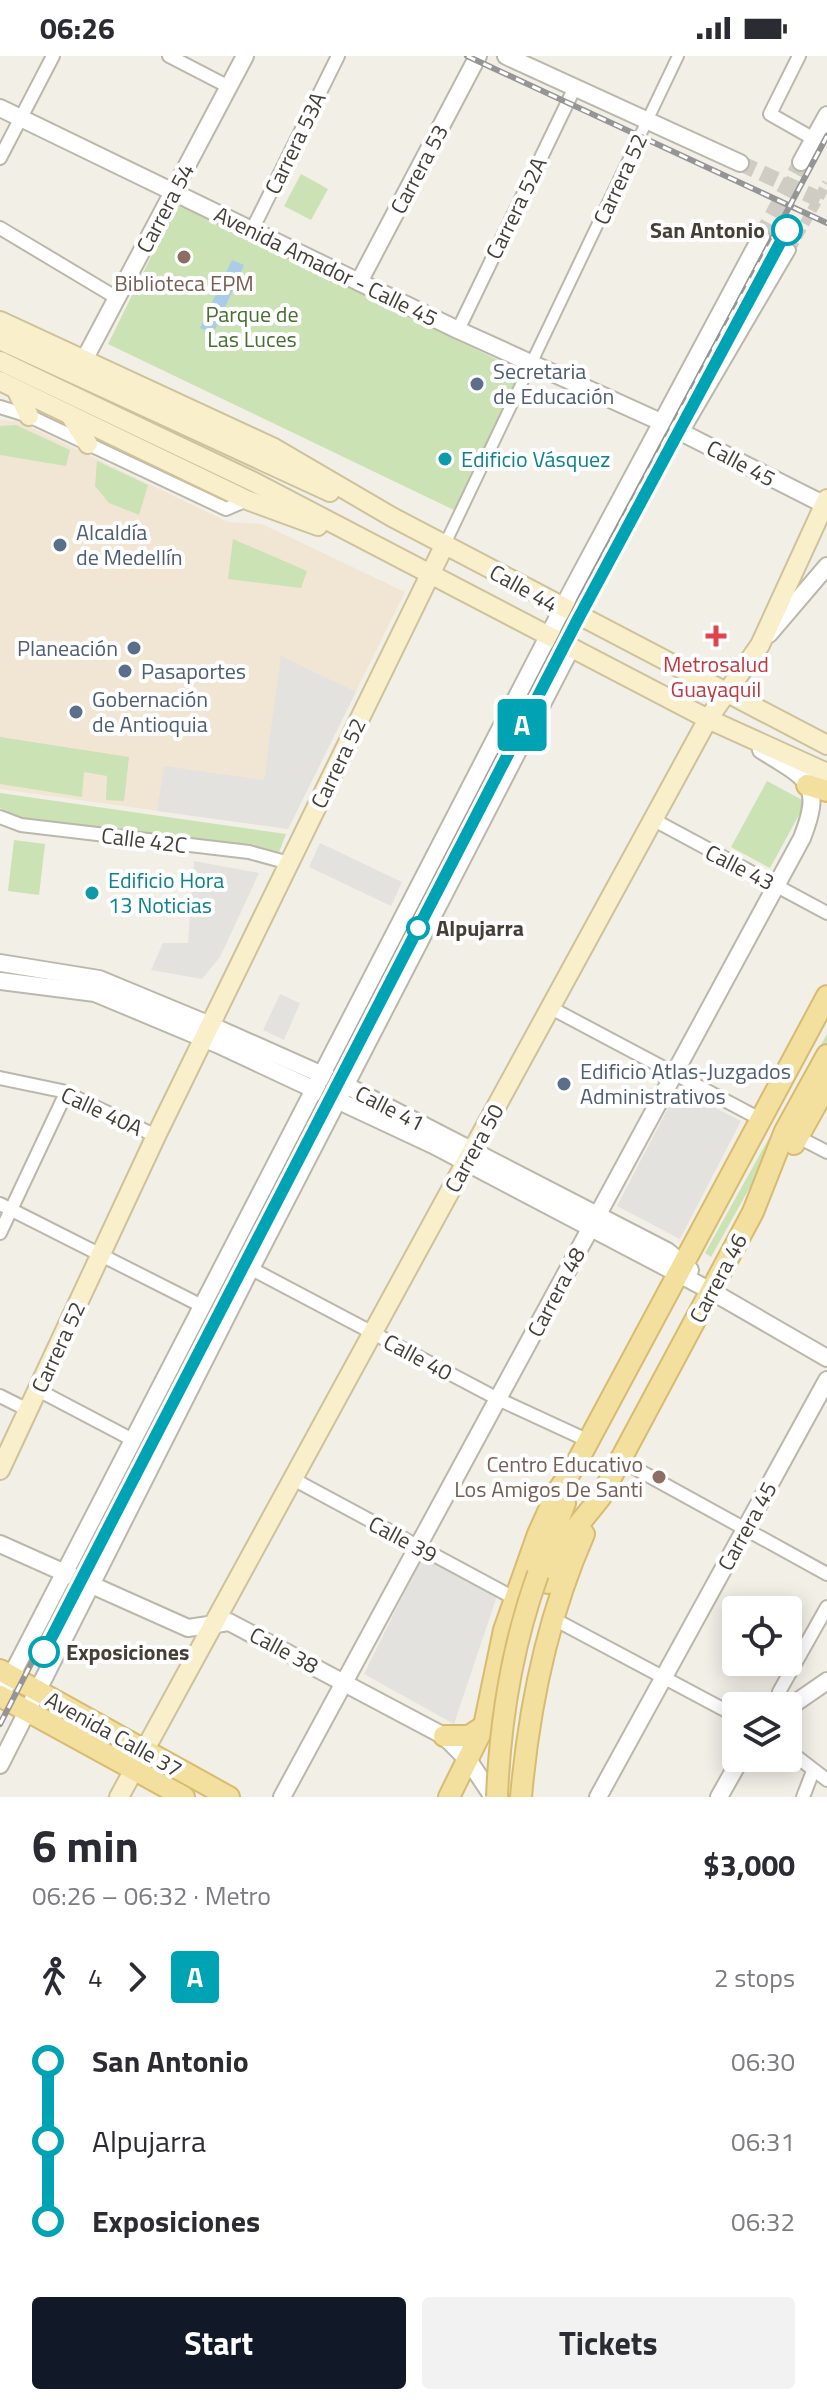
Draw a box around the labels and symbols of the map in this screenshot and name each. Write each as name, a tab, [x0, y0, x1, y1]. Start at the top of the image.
street label: Carrera 53A	[256, 86, 334, 200]
street label: Carrera 53	[381, 118, 457, 220]
street label: Carrera 52	[584, 128, 656, 230]
street label: Carrera 52A	[477, 151, 555, 265]
street label: Carrera 54	[127, 157, 203, 259]
street label: Avenida Amador - Calle 45	[209, 197, 443, 335]
place label: San Antonio	[650, 213, 765, 247]
marker: San Antonio	[772, 215, 802, 245]
marker: Biblioteca EPM	[175, 248, 193, 266]
place label: Biblioteca EPM	[114, 266, 254, 300]
park label: Parque de Las Luces	[205, 297, 299, 356]
place label: Secretaria de Educación	[493, 354, 614, 413]
marker: Secretaria de Educación	[468, 375, 486, 393]
street label: Calle 45	[700, 431, 782, 495]
place label: Edificio Vásquez	[461, 442, 610, 476]
marker: Edificio Vásquez	[436, 450, 454, 468]
place label: Alcaldía de Medellín	[76, 515, 183, 574]
marker: Alcaldía de Medellín	[51, 536, 69, 554]
street label: Calle 44	[484, 555, 564, 621]
marker: Metrosalud Guayaquil	[705, 625, 727, 647]
place label: Planeación	[17, 631, 118, 665]
marker: Planeación	[125, 639, 143, 657]
place label: Metrosalud Guayaquil	[663, 647, 769, 706]
place label: Pasaportes	[141, 654, 246, 688]
marker: Pasaportes	[116, 662, 134, 680]
place label: Gobernación de Antioquia	[92, 682, 208, 741]
line badge: A	[496, 699, 548, 751]
marker: Gobernación de Antioquia	[67, 703, 85, 721]
street label: Carrera 52	[301, 712, 375, 814]
street label: Calle 42C	[99, 818, 189, 862]
street label: Calle 43	[699, 835, 781, 899]
place label: Edificio Hora 13 Noticias	[108, 863, 224, 922]
marker: Edificio Hora 13 Noticias	[83, 884, 101, 902]
place label: Alpujarra	[436, 911, 524, 945]
marker: Alpujarra	[407, 917, 429, 939]
place label: Edificio Atlas-Juzgados Administrativos	[580, 1054, 791, 1113]
marker: Edificio Atlas-Juzgados Administrativos	[555, 1075, 573, 1093]
street label: Calle 41	[349, 1076, 431, 1140]
street label: Calle 40A	[55, 1077, 149, 1145]
street label: Carrera 50	[436, 1097, 512, 1199]
street label: Carrera 46	[680, 1227, 756, 1329]
street label: Carrera 48	[518, 1241, 594, 1343]
street label: Carrera 52	[22, 1296, 94, 1398]
street label: Calle 40	[377, 1325, 459, 1389]
place label: Centro Educativo Los Amigos De Santi	[454, 1447, 643, 1506]
marker: Centro Educativo Los Amigos De Santi	[650, 1468, 668, 1486]
street label: Carrera 45	[709, 1475, 785, 1577]
street label: Calle 39	[362, 1507, 444, 1571]
street label: Calle 38	[243, 1618, 325, 1682]
place label: Exposiciones	[66, 1635, 189, 1669]
marker: Exposiciones	[29, 1637, 59, 1667]
street label: Avenida Calle 37	[39, 1682, 189, 1786]

